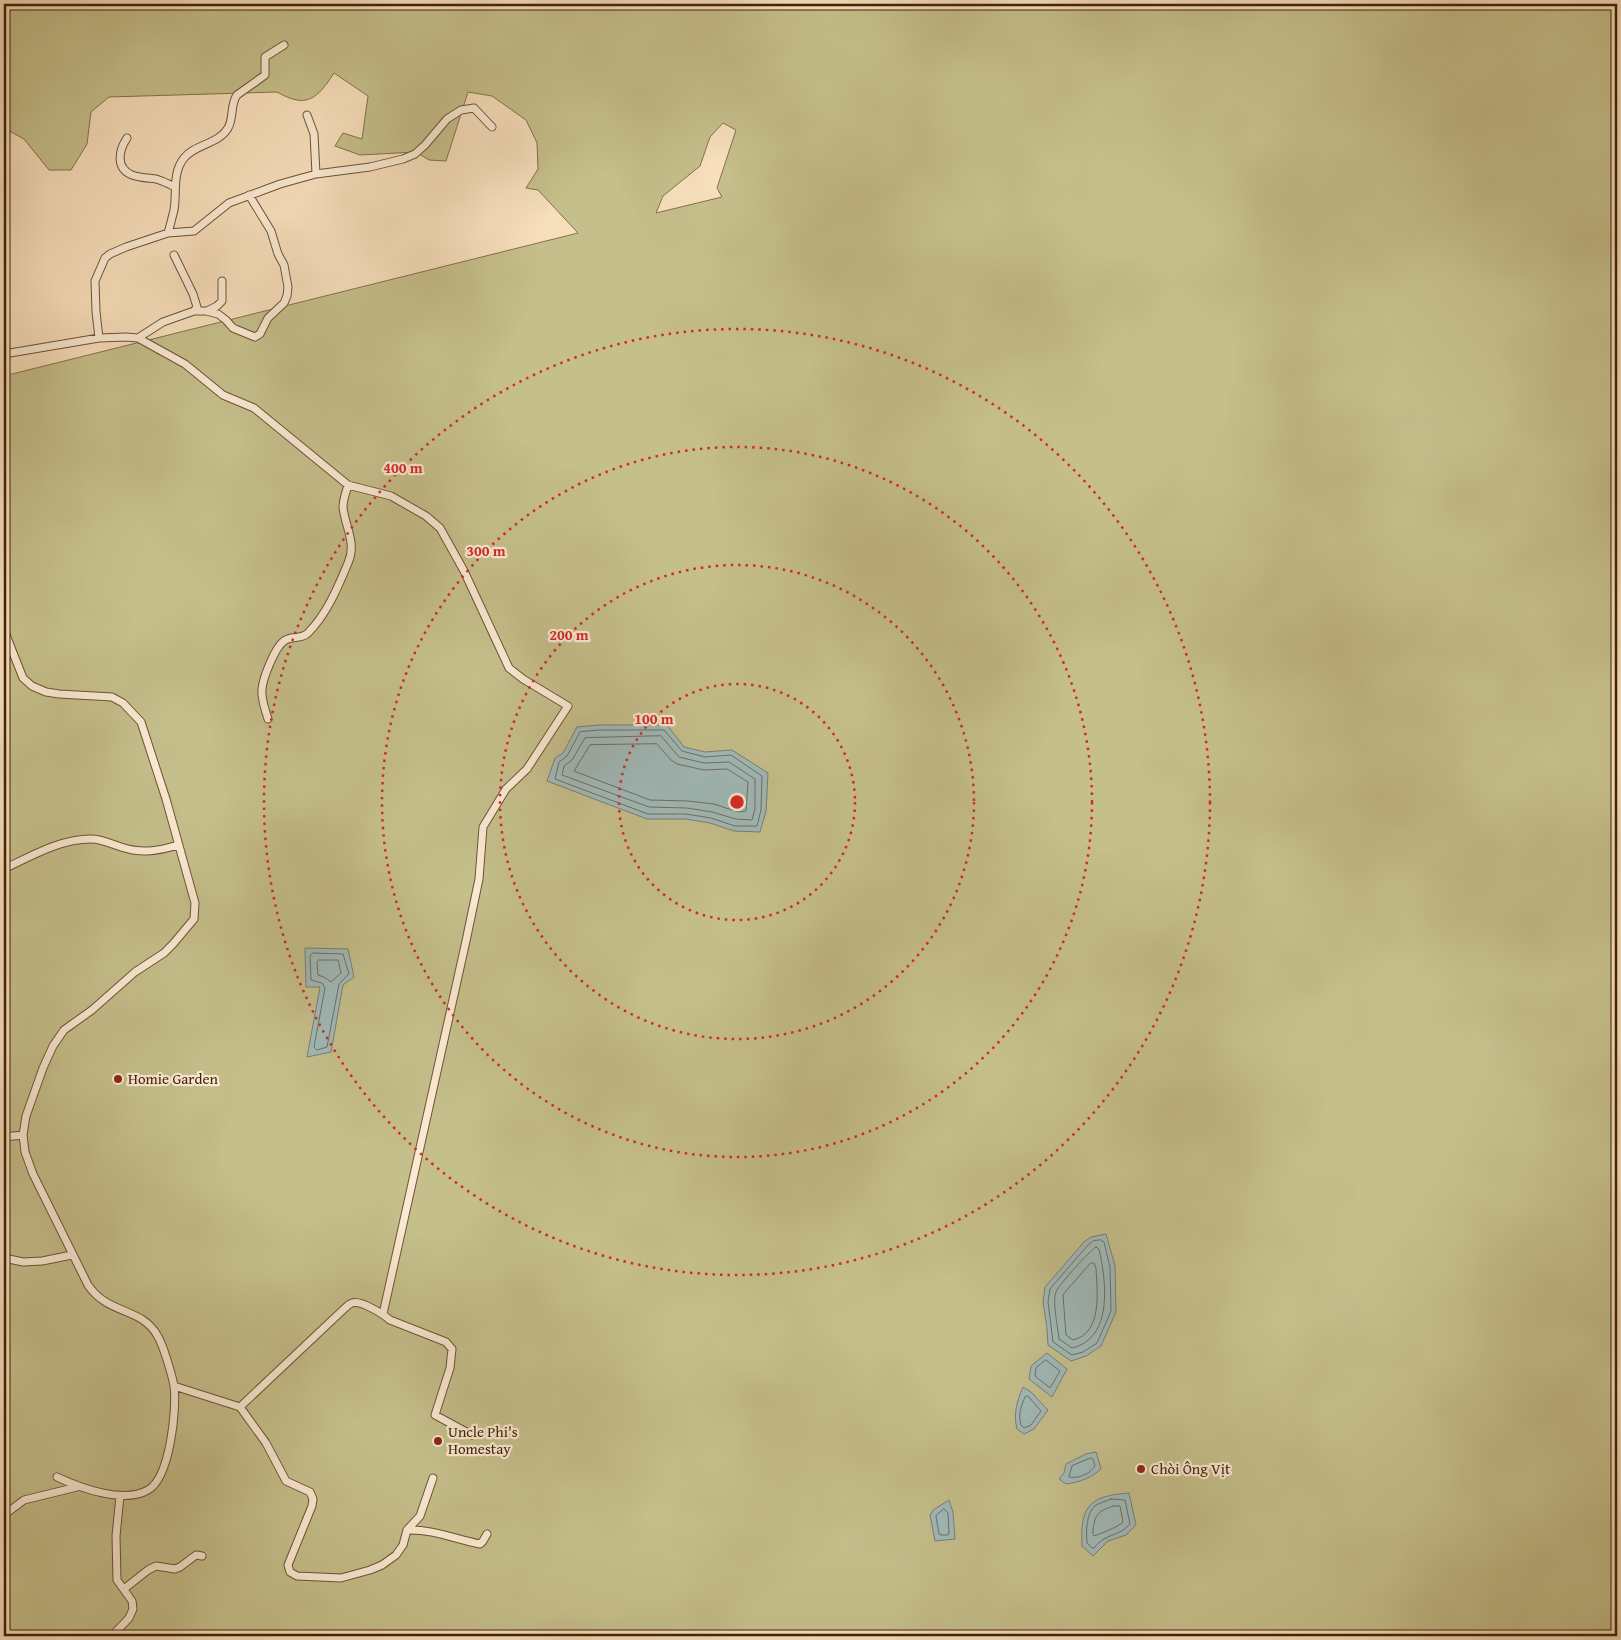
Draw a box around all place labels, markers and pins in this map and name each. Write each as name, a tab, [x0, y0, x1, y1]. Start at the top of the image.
centre of rings	[728, 793, 746, 811]
place label: Homie Garden	[128, 1068, 218, 1089]
marker: Homie Garden	[112, 1073, 124, 1085]
place label: Uncle Phi's Homestay	[448, 1421, 518, 1459]
marker: Uncle Phi's Homestay	[432, 1435, 444, 1447]
place label: Chòi Ông Vịt	[1151, 1458, 1231, 1479]
marker: Chòi Ông Vịt	[1135, 1463, 1147, 1475]

